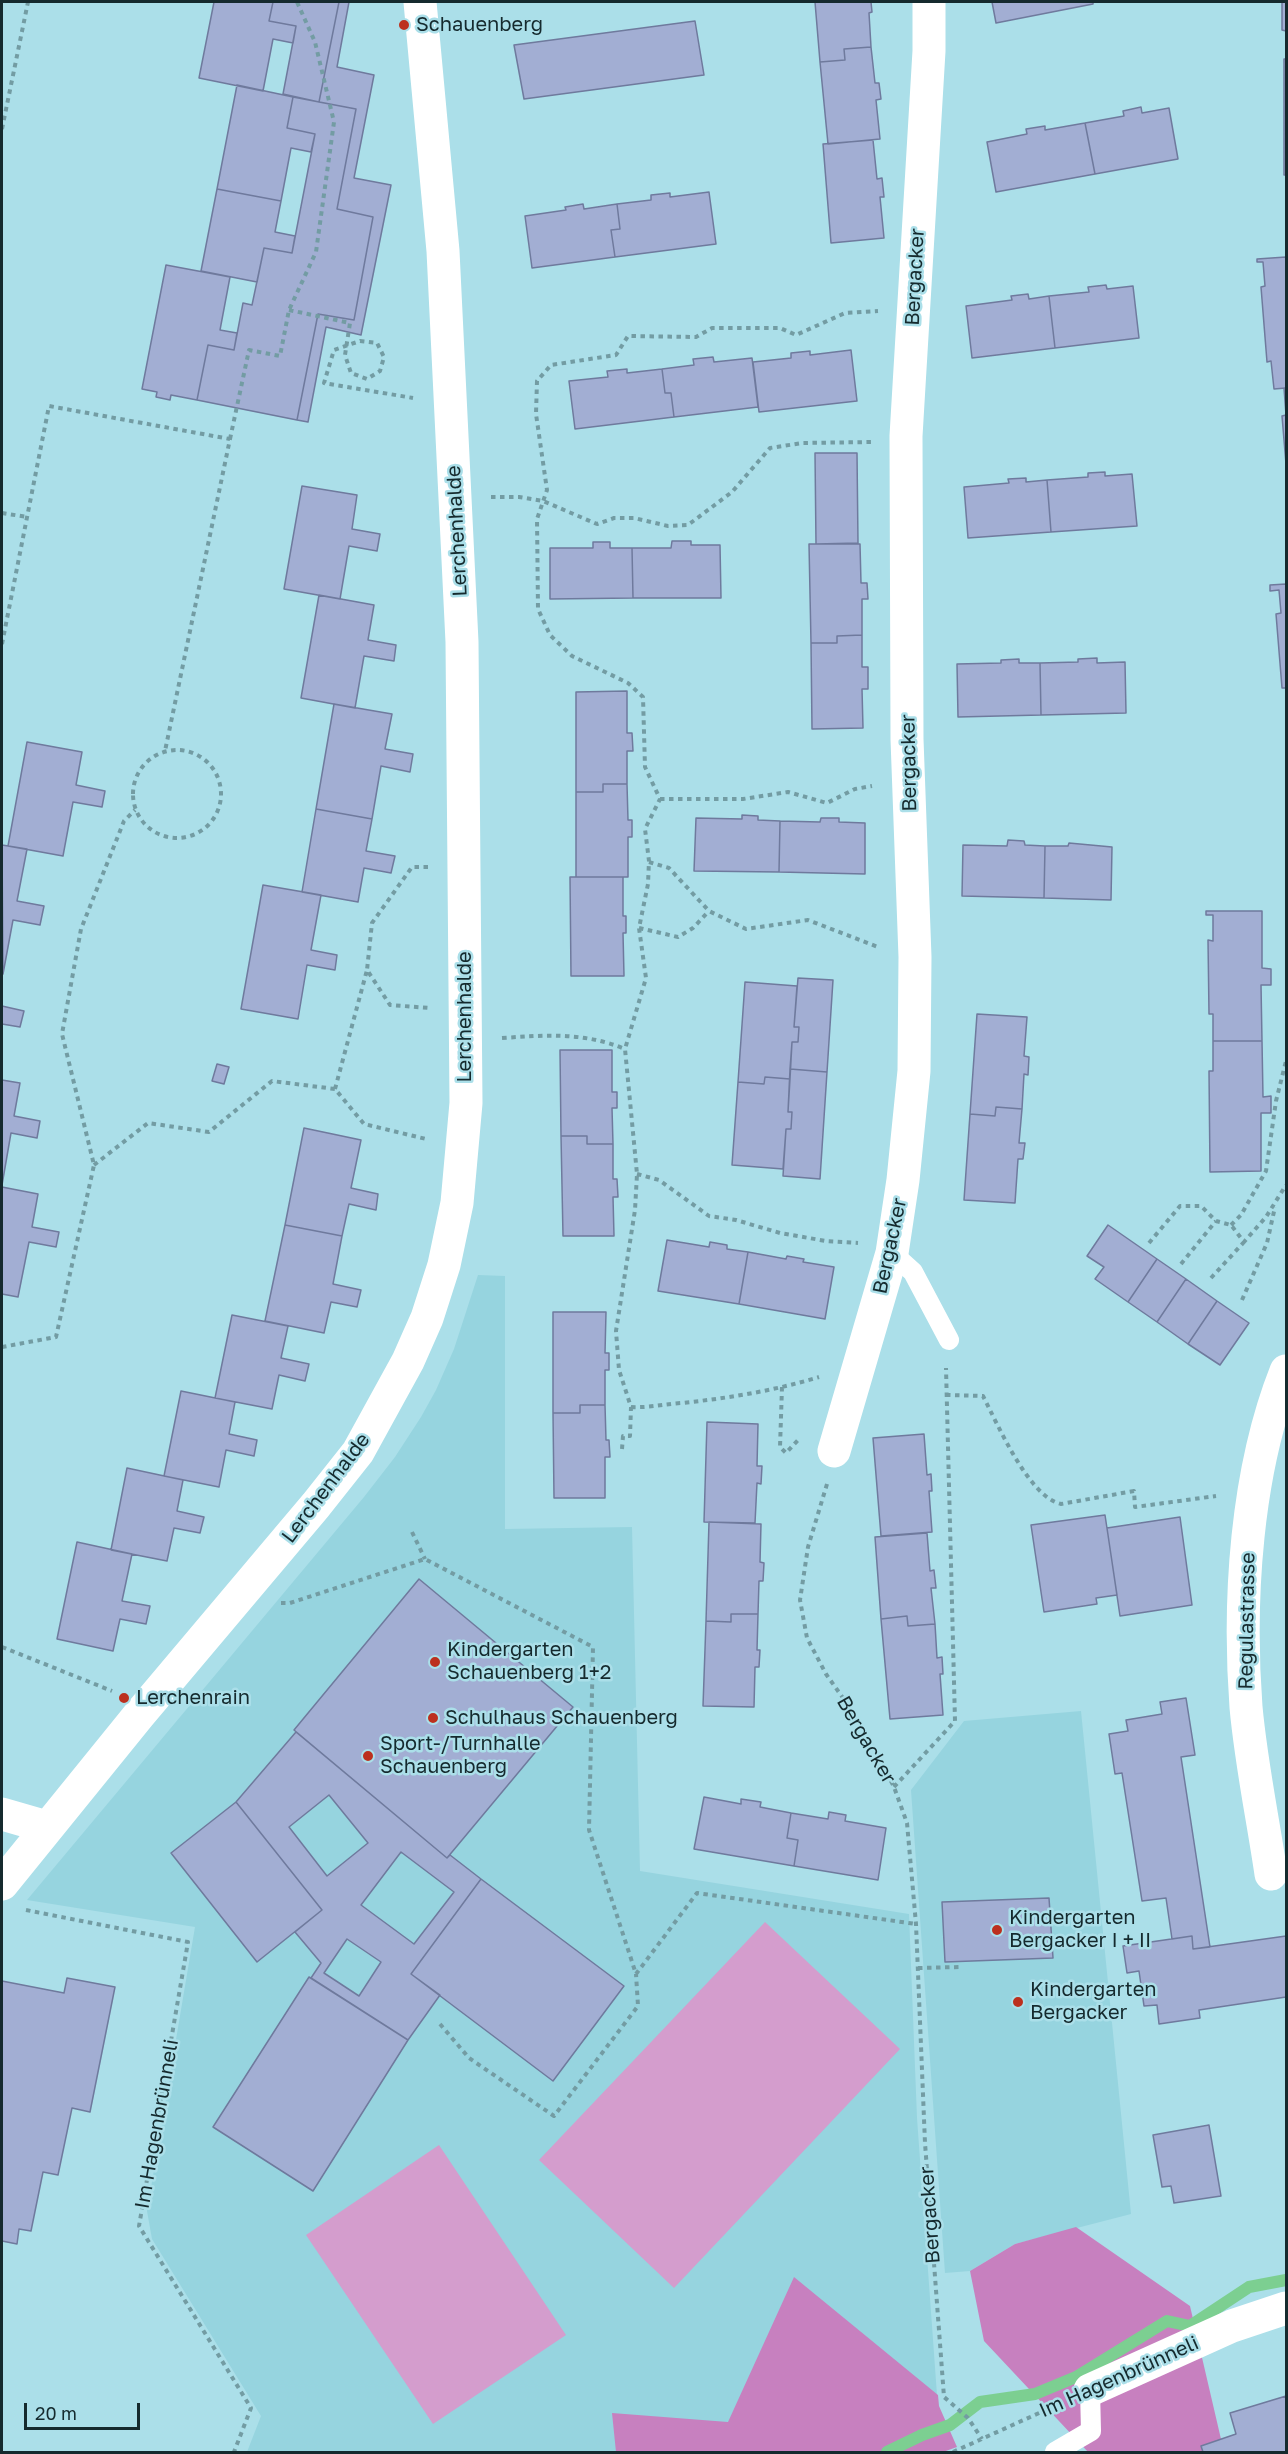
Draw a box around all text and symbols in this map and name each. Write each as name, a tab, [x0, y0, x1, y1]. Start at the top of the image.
place label: Schauenberg	[416, 13, 543, 37]
marker: Schauenberg	[397, 18, 411, 32]
street label: Bergacker	[900, 228, 930, 326]
street label: Lerchenhalde	[442, 465, 472, 597]
street label: Bergacker	[896, 714, 922, 812]
street label: Lerchenhalde	[453, 951, 477, 1083]
street label: Bergacker	[868, 1196, 912, 1296]
street label: Lerchenhalde	[277, 1428, 375, 1548]
street label: Regulastrasse	[1234, 1552, 1260, 1690]
place label: Kindergarten Schauenberg 1+2	[447, 1638, 611, 1685]
marker: Kindergarten Schauenberg 1+2	[428, 1655, 442, 1669]
place label: Lerchenrain	[136, 1686, 250, 1710]
marker: Lerchenrain	[117, 1691, 131, 1705]
street label: Bergacker	[831, 1692, 901, 1788]
place label: Schulhaus Schauenberg	[445, 1706, 678, 1730]
marker: Schulhaus Schauenberg	[426, 1711, 440, 1725]
place label: Sport-/Turnhalle Schauenberg	[380, 1732, 541, 1779]
marker: Sport-/Turnhalle Schauenberg	[361, 1749, 375, 1763]
place label: Kindergarten Bergacker I + II	[1009, 1906, 1151, 1953]
marker: Kindergarten Bergacker I + II	[990, 1923, 1004, 1937]
place label: Kindergarten Bergacker	[1030, 1978, 1157, 2025]
marker: Kindergarten Bergacker	[1011, 1995, 1025, 2009]
street label: Im Hagenbrünneli	[130, 2037, 184, 2211]
street label: Bergacker	[915, 2166, 945, 2264]
street label: Im Hagenbrünneli	[1036, 2331, 1202, 2423]
scale bar	[27, 2391, 142, 2429]
text: 20 m	[35, 2402, 77, 2424]

